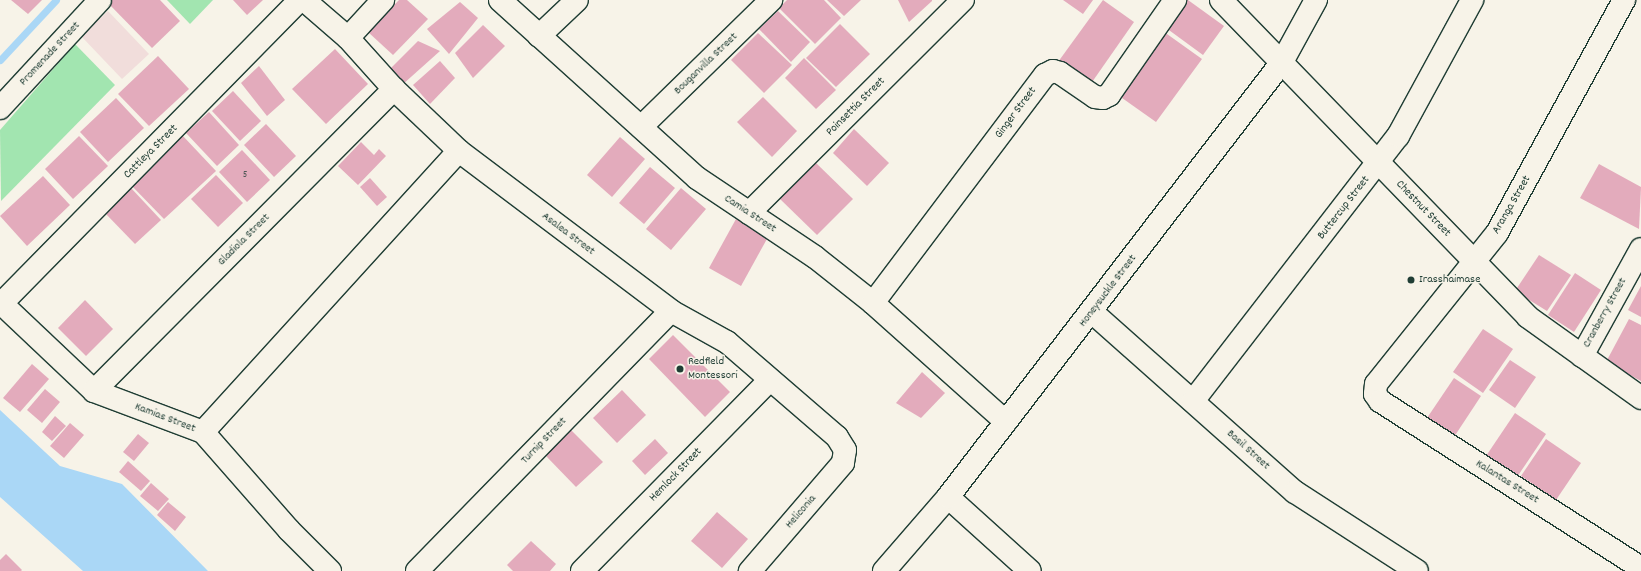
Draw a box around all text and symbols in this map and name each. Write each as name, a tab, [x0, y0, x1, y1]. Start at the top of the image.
street label: Promenade Street	[17, 19, 83, 89]
street label: Bouganvilla Street	[671, 30, 741, 98]
street label: Poinsettia Street	[824, 75, 888, 139]
street label: Ginger Street	[992, 84, 1040, 142]
street label: Cattleya Street	[121, 122, 181, 182]
house number: 5	[243, 170, 247, 182]
street label: Buttercup Street	[1315, 173, 1373, 243]
street label: Aranga Street	[1490, 173, 1534, 237]
street label: Chestnut Street	[1392, 178, 1454, 240]
street label: Camia Street	[721, 192, 779, 236]
street label: Asalea Street	[539, 209, 597, 259]
street label: Gladiola Street	[215, 211, 273, 269]
street label: Honeysuckle Street	[1076, 252, 1140, 330]
place label: Irasshaimase	[1419, 273, 1480, 287]
marker: Irasshaimase	[1406, 275, 1416, 285]
street label: Cranberry Street	[1580, 276, 1630, 350]
place label: Redfield Montessori	[688, 355, 738, 383]
marker: Redfield Montessori	[675, 364, 685, 374]
street label: Kamias Street	[132, 400, 198, 436]
street label: Turnip Street	[518, 415, 570, 467]
street label: Basil Street	[1223, 427, 1273, 473]
street label: Hemlock Street	[647, 445, 705, 505]
street label: Kalantas Street	[1473, 457, 1541, 507]
street label: Heliconia	[782, 492, 820, 532]

